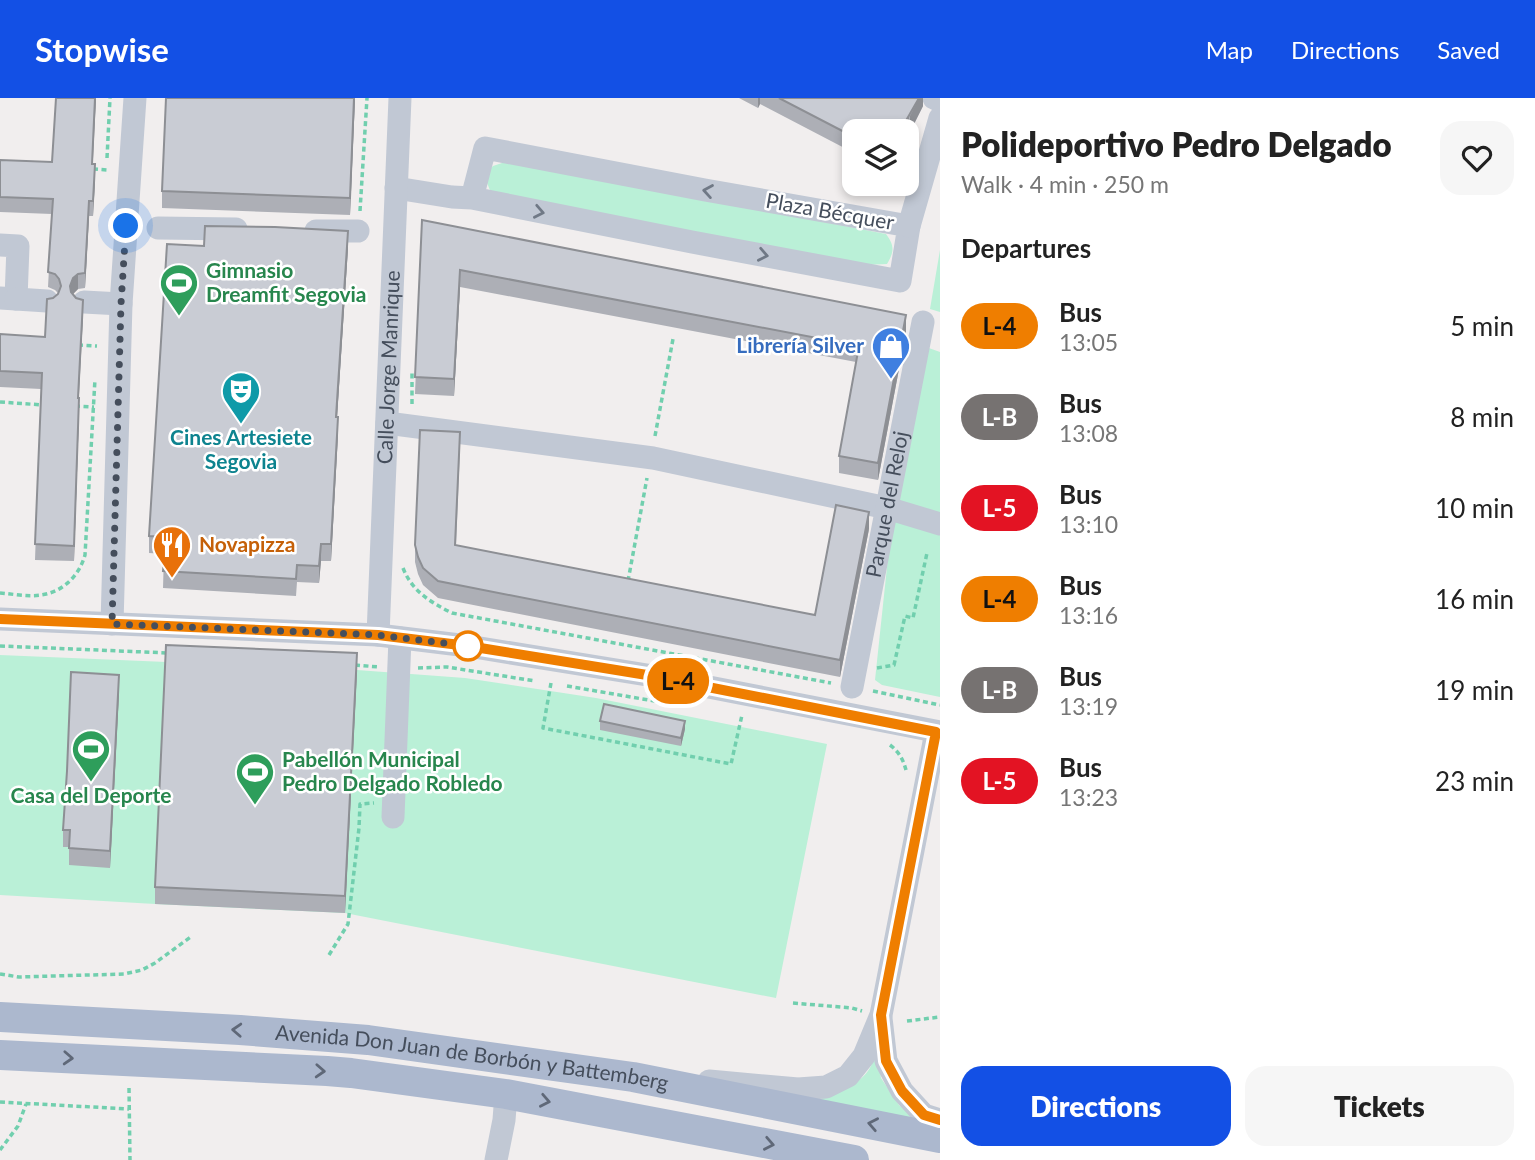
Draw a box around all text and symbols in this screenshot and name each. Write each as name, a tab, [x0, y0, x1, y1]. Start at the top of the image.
text: Stopwise	[35, 29, 169, 69]
text: Map	[1206, 35, 1253, 64]
text: Directions	[1291, 35, 1399, 64]
text: Saved	[1437, 35, 1500, 64]
map controls	[842, 119, 919, 196]
button: layers	[842, 119, 919, 196]
button: heart	[1440, 121, 1514, 195]
text: Polideportivo Pedro Delgado	[961, 124, 1392, 164]
text: Walk · 4 min · 250 m	[961, 170, 1169, 198]
one-way arrow	[702, 184, 714, 199]
street label: Plaza Bécquer	[764, 187, 897, 234]
one-way arrow	[533, 203, 545, 218]
your location	[108, 208, 143, 243]
text: Departures	[961, 232, 1091, 264]
one-way arrow	[757, 247, 769, 262]
place label: Gimnasio Dreamfit Segovia	[206, 257, 367, 306]
sports icon: Gimnasio Dreamfit Segovia	[158, 262, 200, 317]
street label: Calle Jorge Manrique	[371, 270, 404, 465]
text: Bus	[1059, 296, 1102, 328]
text: 5 min	[1450, 310, 1514, 342]
text: L-4	[983, 311, 1016, 340]
shop icon: Librería Silver	[870, 325, 912, 380]
text: 13:05	[1059, 328, 1118, 356]
place label: Librería Silver	[736, 332, 864, 357]
theatre icon: Cines Artesiete Segovia	[220, 370, 262, 425]
text: Bus	[1059, 387, 1102, 419]
text: 8 min	[1450, 401, 1514, 433]
text: L-B	[982, 402, 1017, 431]
text: 13:08	[1059, 419, 1118, 447]
place label: Cines Artesiete Segovia	[170, 424, 312, 473]
street label: Parque del Reloj	[860, 429, 913, 579]
text: Bus	[1059, 478, 1102, 510]
text: 10 min	[1435, 492, 1514, 524]
text: L-5	[983, 493, 1016, 522]
text: 13:10	[1059, 510, 1118, 538]
restaurant icon: Novapizza	[151, 524, 193, 579]
place label: Novapizza	[199, 531, 295, 556]
text: Bus	[1059, 569, 1102, 601]
text: 16 min	[1435, 583, 1514, 615]
text: L-4	[983, 584, 1016, 613]
text: 13:16	[1059, 601, 1118, 629]
unlabelled marker	[453, 631, 483, 661]
line badge: L-4	[638, 658, 718, 704]
text: Bus	[1059, 660, 1102, 692]
text: L-4	[661, 666, 695, 695]
text: 19 min	[1435, 674, 1514, 706]
text: L-B	[982, 675, 1017, 704]
text: 13:19	[1059, 692, 1118, 720]
sports icon: Casa del Deporte	[70, 728, 112, 783]
place label: Pabellón Municipal Pedro Delgado Robledo	[282, 746, 503, 795]
sports icon: Pabellón Municipal Pedro Delgado Robledo	[234, 751, 276, 806]
text: Bus	[1059, 751, 1102, 783]
text: 23 min	[1435, 765, 1514, 797]
text: L-5	[983, 766, 1016, 795]
place label: Casa del Deporte	[11, 782, 171, 807]
text: 13:23	[1059, 783, 1118, 811]
street label: Avenida Don Juan de Borbón y Battemberg	[275, 1019, 671, 1095]
one-way arrow	[231, 1023, 242, 1038]
one-way arrow	[63, 1051, 74, 1066]
one-way arrow	[315, 1063, 326, 1078]
button: Directions	[961, 1066, 1231, 1146]
button: Tickets	[1245, 1066, 1514, 1146]
one-way arrow	[539, 1093, 551, 1108]
one-way arrow	[867, 1118, 879, 1133]
one-way arrow	[763, 1136, 775, 1151]

